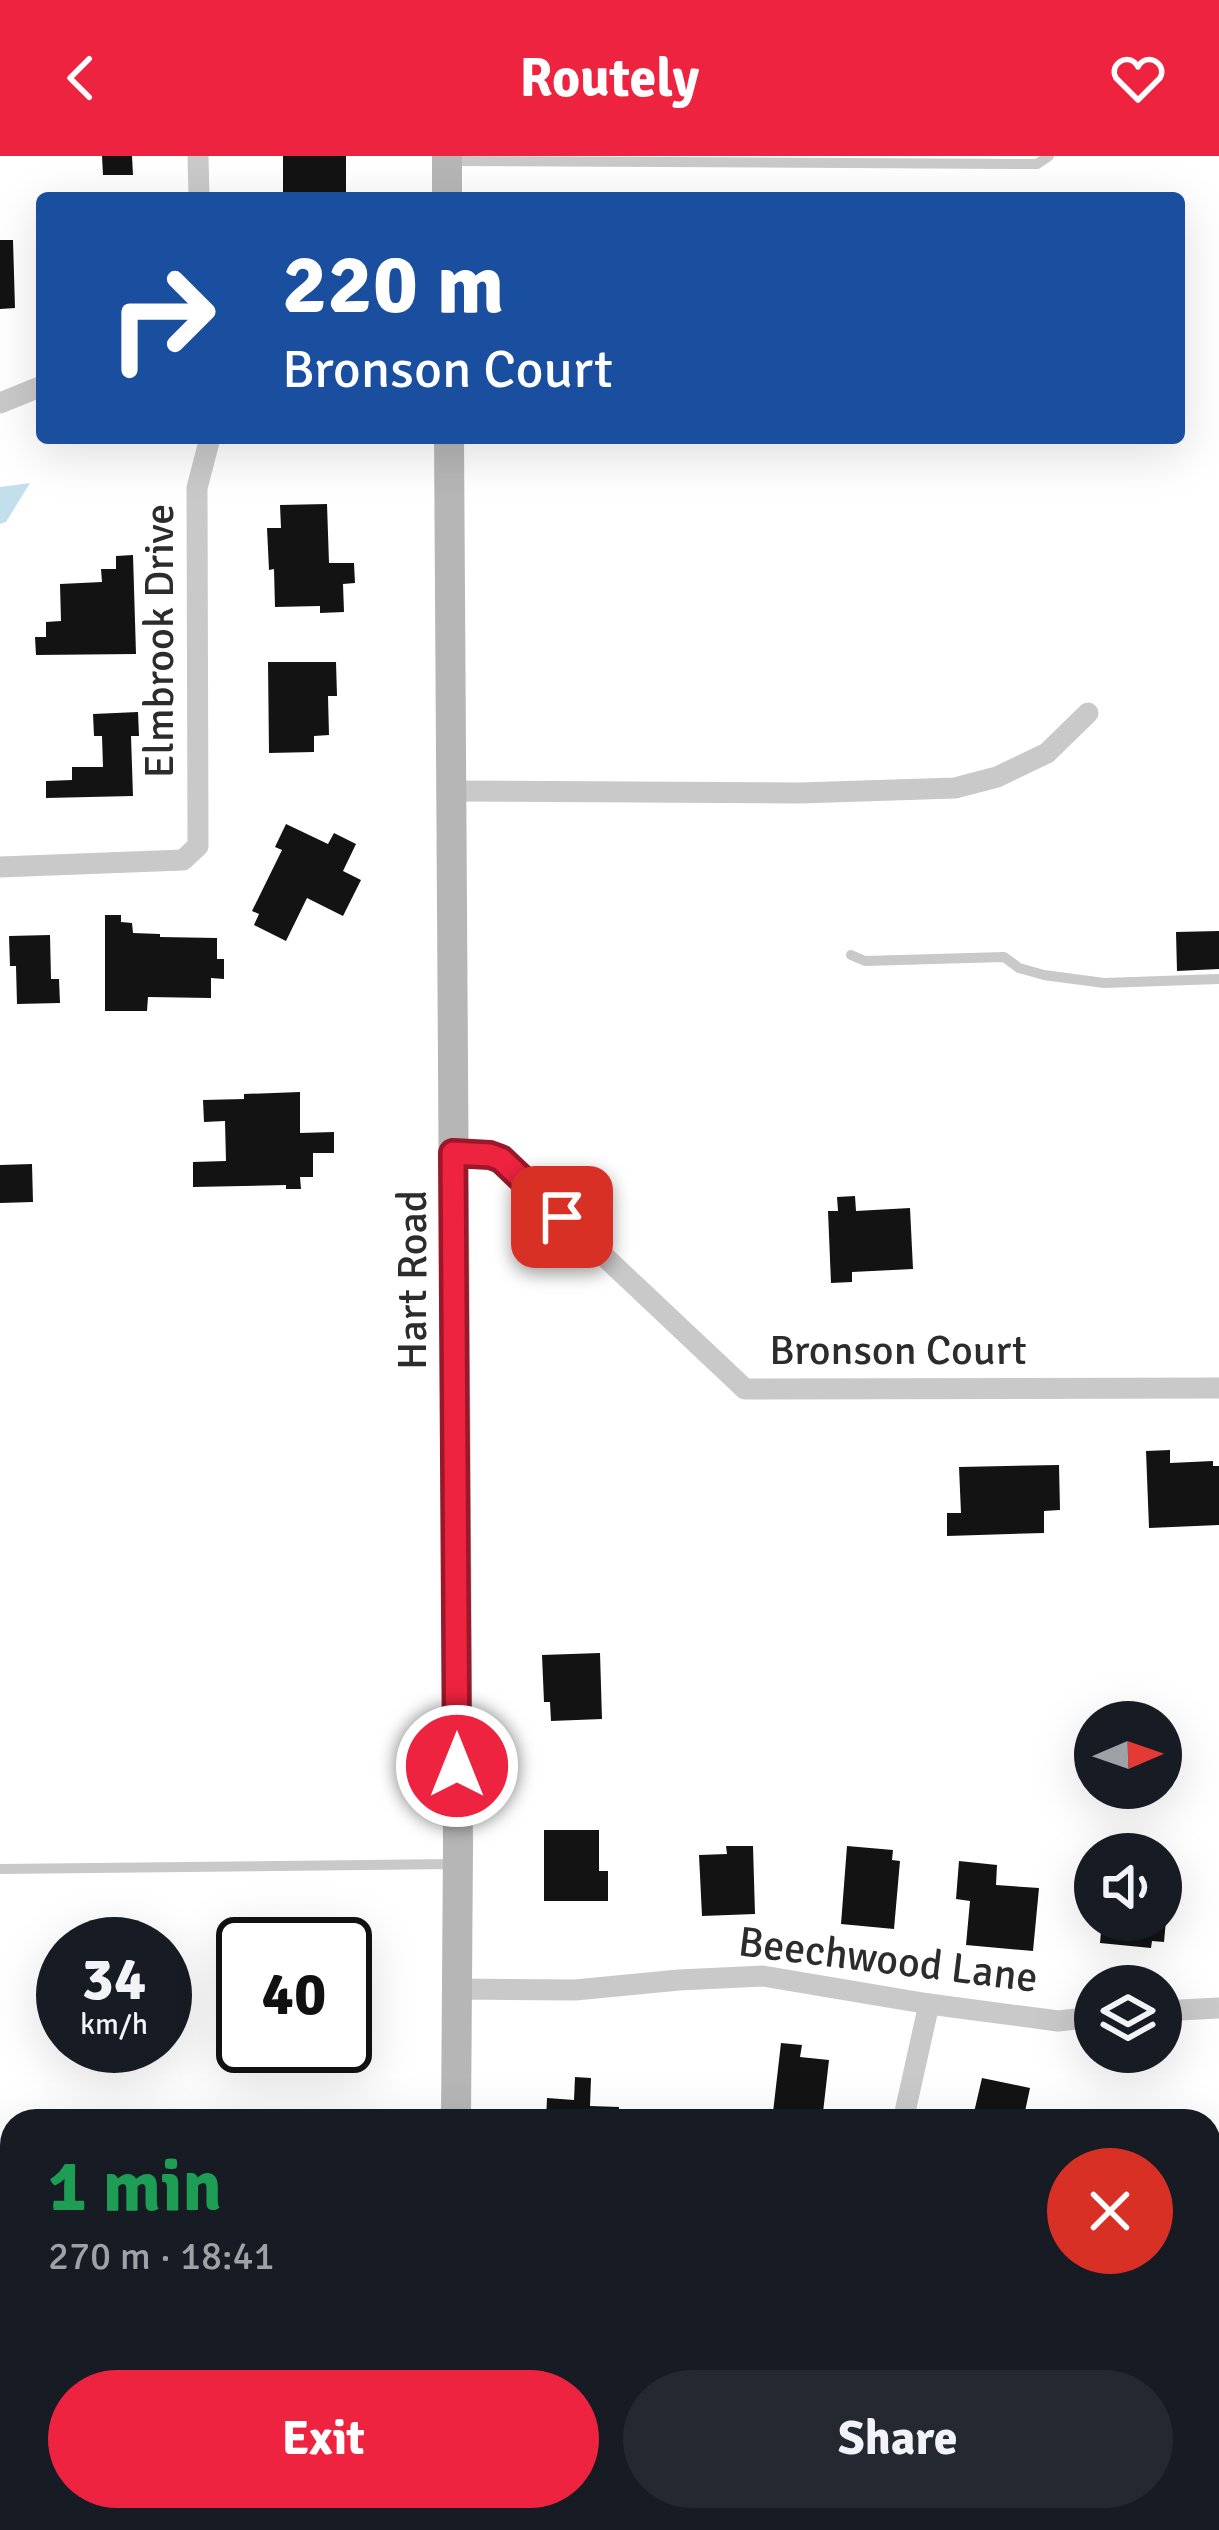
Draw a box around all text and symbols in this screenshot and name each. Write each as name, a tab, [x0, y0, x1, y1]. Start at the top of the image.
icon: back	[48, 45, 114, 111]
text: Routely	[520, 45, 699, 112]
icon: heart	[1105, 45, 1171, 111]
text: 220 m	[282, 233, 504, 337]
icon: right	[84, 240, 240, 396]
text: Bronson Court	[282, 336, 613, 403]
street label: Elmbrook Drive	[134, 504, 185, 778]
pin	[511, 1166, 613, 1268]
icon: arrive	[529, 1184, 595, 1250]
street label: Hart Road	[387, 1190, 438, 1370]
street label: Bronson Court	[769, 1325, 1027, 1376]
north arrow	[1074, 1701, 1182, 1809]
map controls	[1074, 1701, 1182, 2073]
position arrow	[394, 1703, 520, 1829]
button: sound	[1074, 1833, 1182, 1941]
street label: Beechwood Lane	[735, 1916, 1041, 2004]
speed limit sign: 40	[216, 1917, 372, 2073]
text: 34	[82, 1943, 146, 2017]
button: layers	[1074, 1965, 1182, 2073]
text: km/h	[80, 2006, 148, 2043]
text: 1 min	[48, 2142, 222, 2231]
button: close	[1047, 2148, 1173, 2274]
text: 270 m · 18:41	[48, 2232, 275, 2280]
button: Exit	[48, 2370, 599, 2508]
button: Share	[623, 2370, 1173, 2508]

